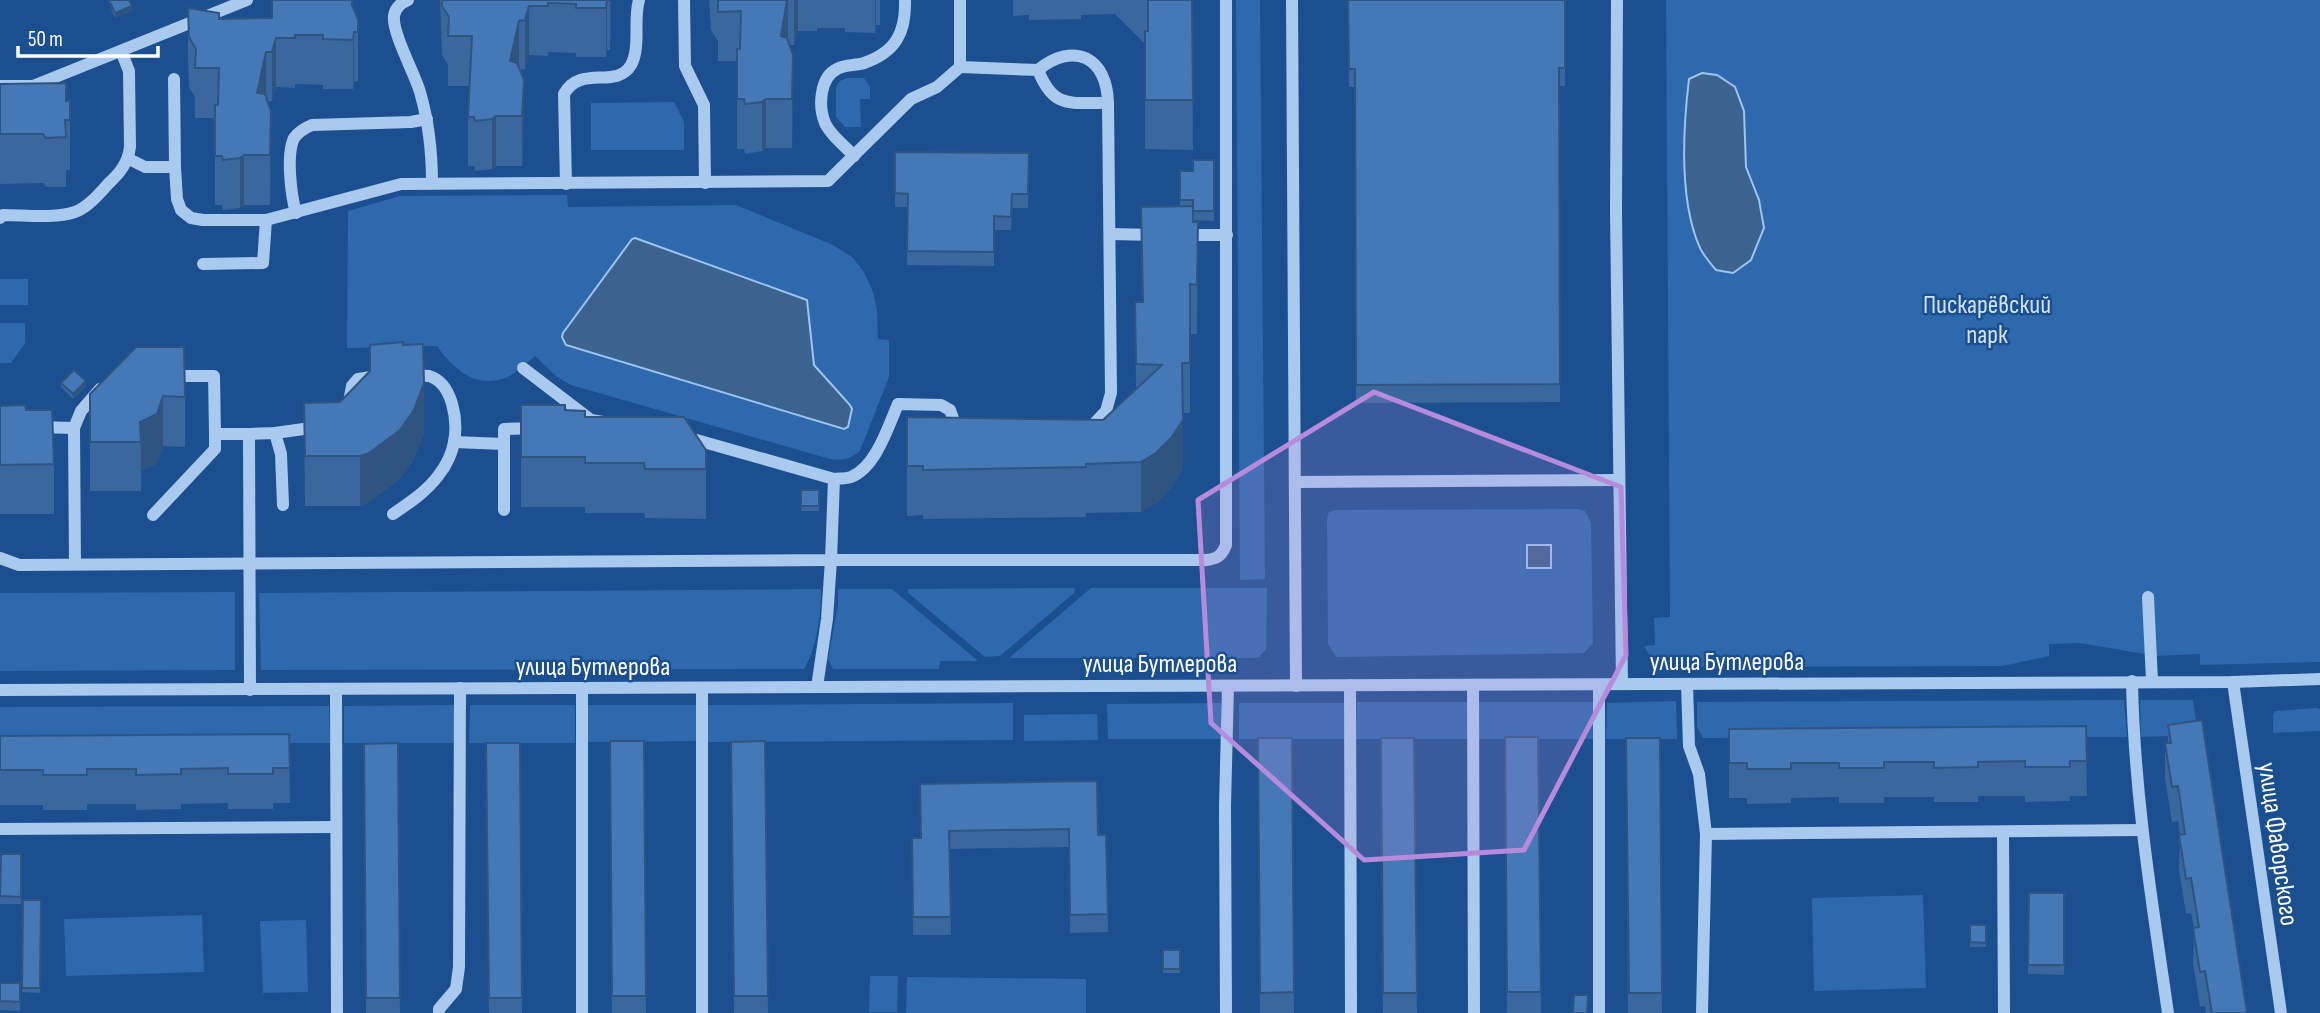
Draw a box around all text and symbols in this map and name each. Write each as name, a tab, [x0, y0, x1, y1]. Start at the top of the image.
scale bar	[18, 14, 158, 58]
text: 50 m	[28, 27, 63, 52]
park label: Пискарёвский парк	[1923, 290, 2051, 351]
street label: улица Бутлерова	[1650, 647, 1804, 678]
street label: улица Бутлерова	[1083, 649, 1237, 680]
street label: улица Бутлерова	[516, 652, 670, 683]
street label: улица Фаворского	[2251, 761, 2304, 928]

